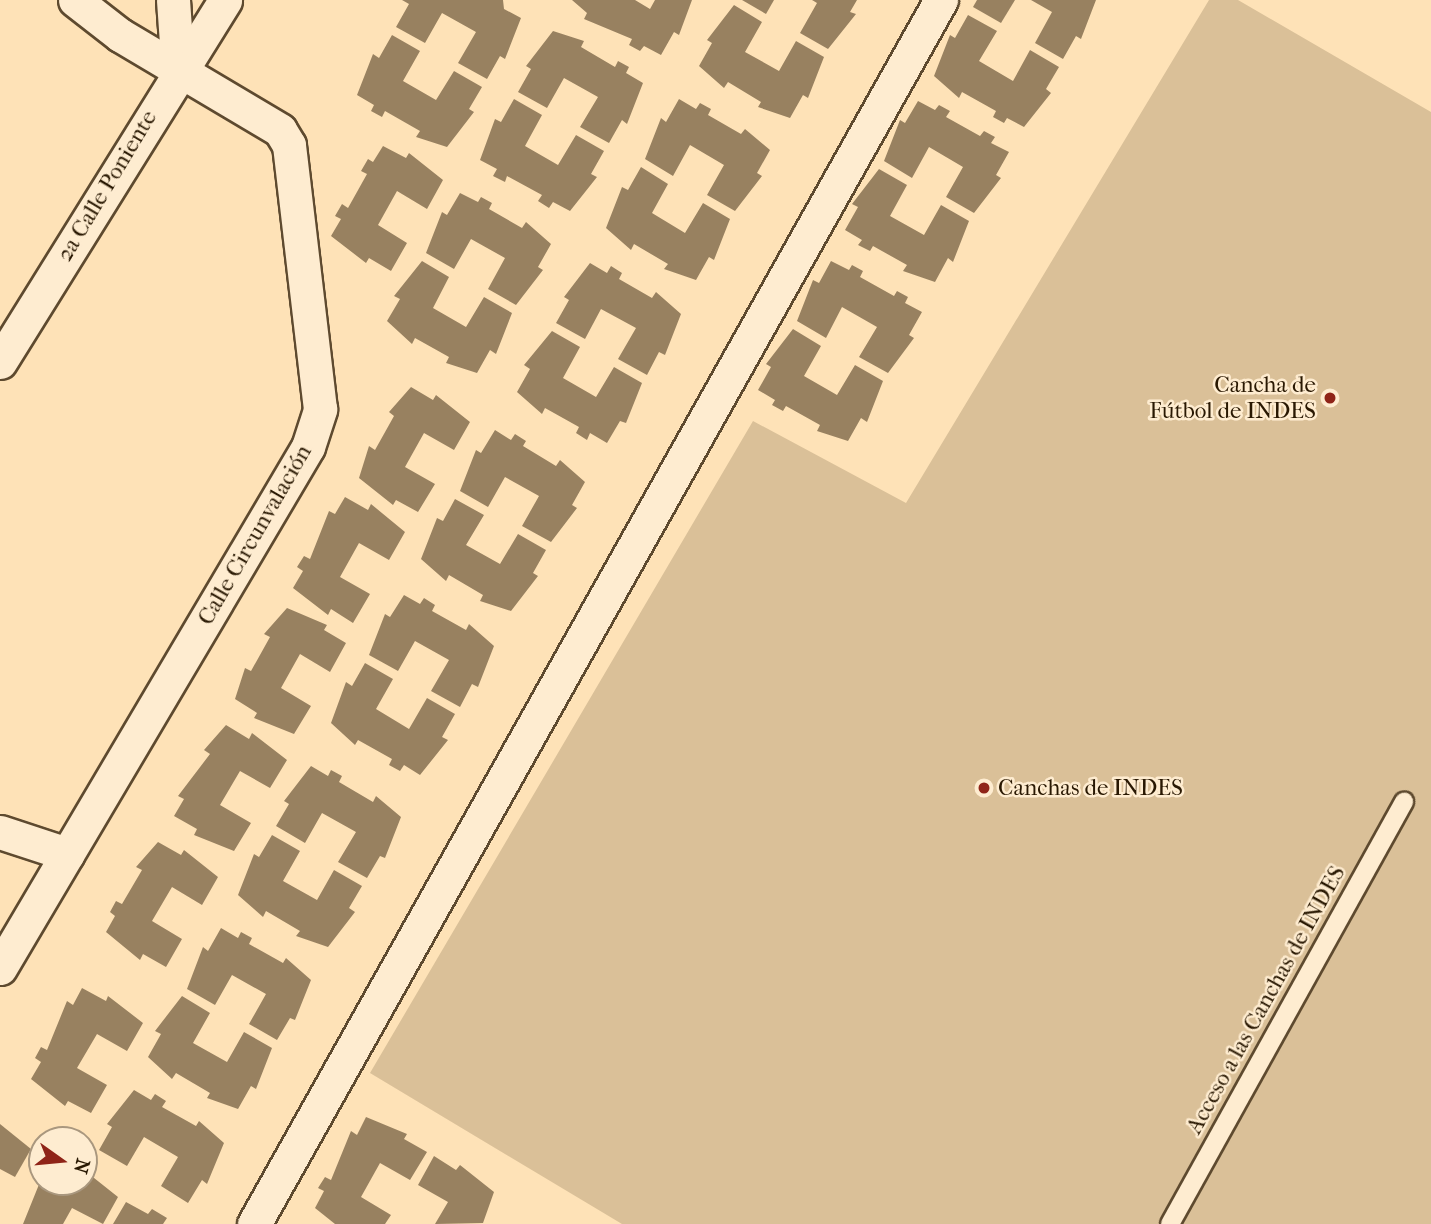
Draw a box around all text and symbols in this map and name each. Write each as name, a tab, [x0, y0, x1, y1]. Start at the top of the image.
street label: 2a Calle Poniente	[51, 105, 163, 267]
place label: Cancha de Fútbol de INDES	[1149, 371, 1316, 425]
marker: Cancha de Fútbol de INDES	[1322, 390, 1338, 406]
street label: Calle Circunvalación	[192, 440, 318, 630]
place label: Canchas de INDES	[998, 774, 1183, 802]
marker: Canchas de INDES	[976, 780, 992, 796]
street label: Acceso a las Canchas de INDES	[1181, 861, 1351, 1139]
north arrow	[28, 1126, 98, 1196]
text: N	[69, 1156, 94, 1176]

